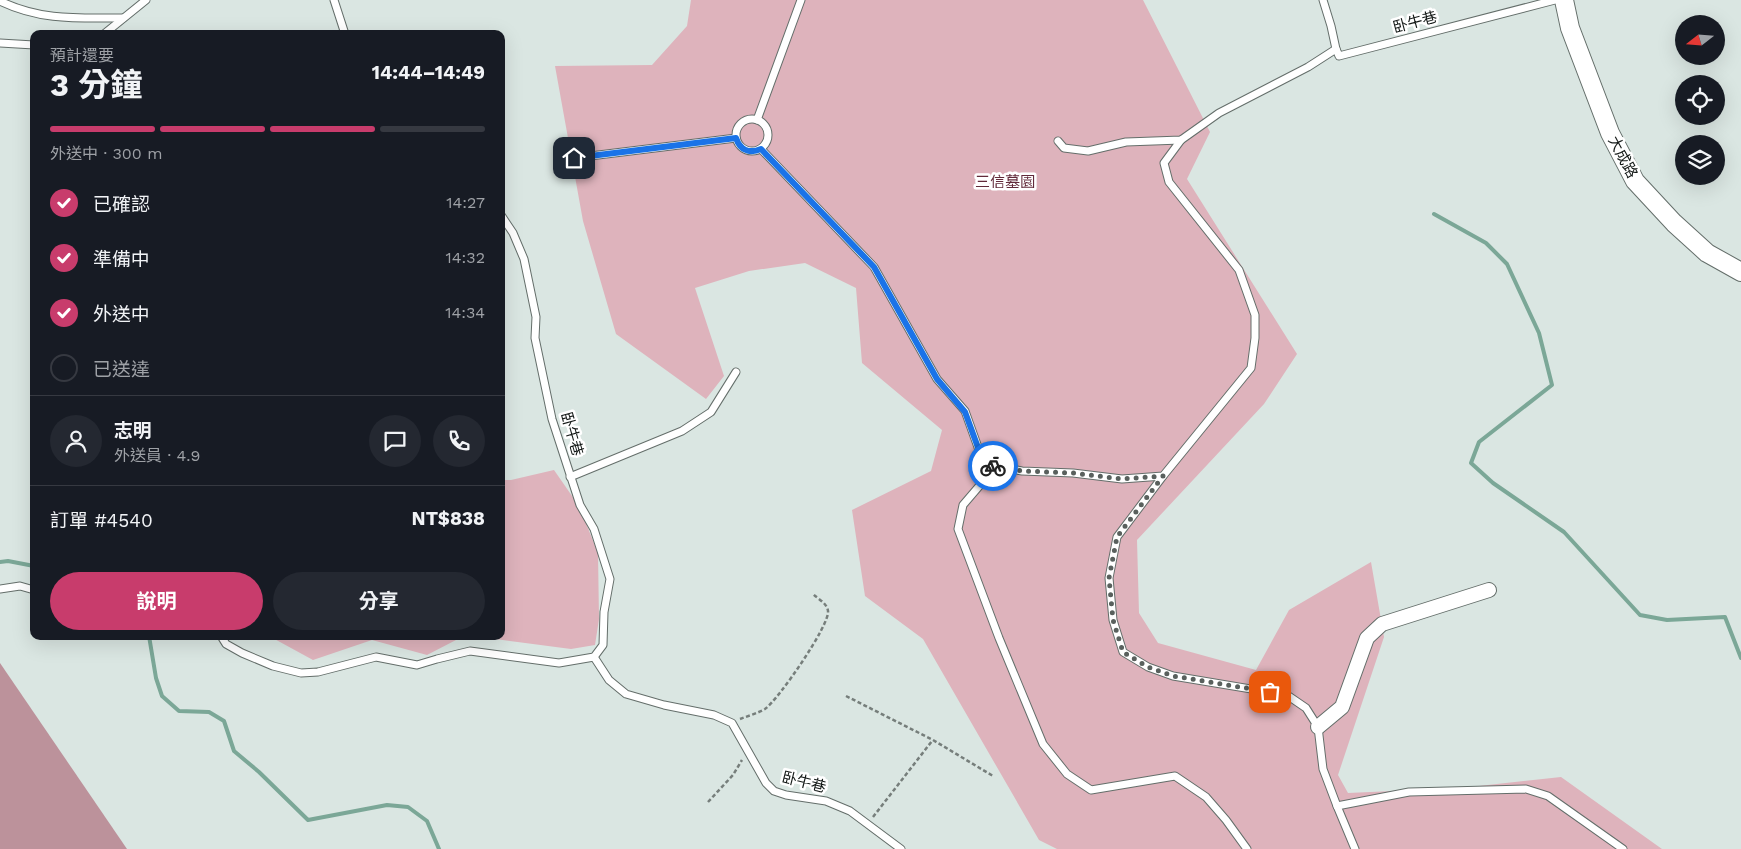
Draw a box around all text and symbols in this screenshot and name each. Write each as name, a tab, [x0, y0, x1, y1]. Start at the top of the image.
street label: 卧牛巷	[1391, 7, 1439, 37]
north arrow	[1675, 15, 1725, 65]
map controls	[1675, 15, 1725, 185]
text: 預計還要	[50, 46, 114, 65]
text: 14:44–14:49	[372, 61, 485, 84]
text: 3 分鐘	[50, 66, 142, 104]
button: locate	[1675, 75, 1725, 125]
street label: 大成路	[1604, 133, 1642, 181]
button: layers	[1675, 135, 1725, 185]
pin	[553, 137, 595, 179]
text: 外送中 · 300 m	[50, 144, 162, 163]
icon: home	[560, 144, 588, 172]
park label: 三信墓園	[975, 173, 1035, 191]
icon: check	[50, 189, 78, 217]
text: 已確認	[93, 193, 150, 216]
text: 14:27	[446, 193, 485, 212]
icon: check	[50, 244, 78, 272]
text: 準備中	[93, 248, 150, 271]
text: 14:32	[446, 248, 485, 267]
icon: check	[50, 299, 78, 327]
text: 外送中	[93, 303, 150, 326]
text: 14:34	[445, 303, 485, 322]
text: 已送達	[93, 358, 150, 381]
street label: 卧牛巷	[557, 410, 587, 458]
button: person	[50, 415, 102, 467]
button: chat	[369, 415, 421, 467]
button: phone	[433, 415, 485, 467]
text: 志明	[114, 419, 152, 442]
courier	[968, 441, 1018, 491]
text: 外送員 · 4.9	[114, 446, 200, 465]
icon: bike	[979, 452, 1007, 480]
text: NT$838	[412, 507, 485, 530]
text: 訂單 #4540	[50, 509, 153, 532]
button: 說明	[50, 572, 263, 630]
button: 分享	[273, 572, 485, 630]
pin	[1249, 671, 1291, 713]
icon: bag	[1256, 678, 1284, 706]
street label: 卧牛巷	[780, 768, 828, 796]

